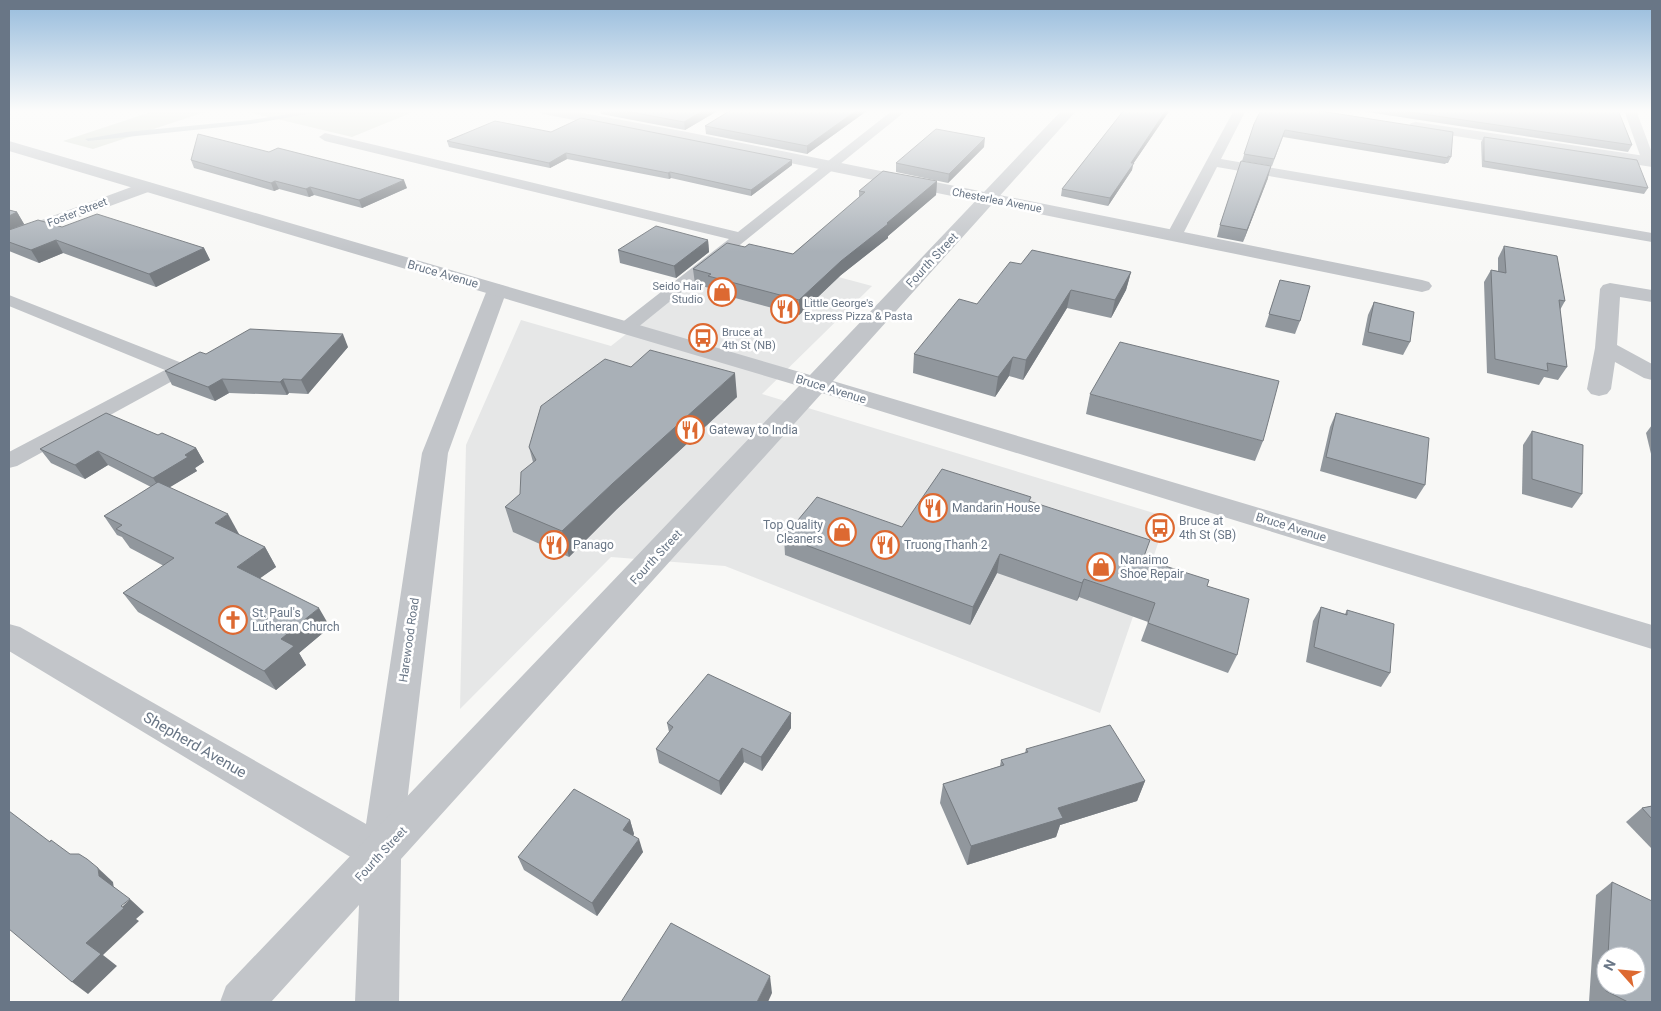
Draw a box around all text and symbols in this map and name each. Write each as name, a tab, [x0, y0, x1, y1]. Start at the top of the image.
street label: Chesterlea Avenue	[951, 185, 1043, 216]
street label: Foster Street	[46, 195, 109, 230]
street label: Fourth Street	[903, 230, 961, 290]
street label: Bruce Avenue	[406, 257, 480, 291]
shop icon: Seido Hair Studio	[707, 277, 737, 307]
place label: Seido Hair Studio	[653, 280, 703, 306]
restaurant icon: Little George's Express Pizza & Pasta	[770, 294, 800, 324]
place label: Little George's Express Pizza & Pasta	[804, 297, 912, 323]
bus stop icon: Bruce at 4th St (NB)	[688, 323, 718, 353]
place label: Bruce at 4th St (NB)	[722, 326, 776, 352]
street label: Bruce Avenue	[794, 372, 868, 406]
restaurant icon: Gateway to India	[675, 415, 705, 445]
place label: Gateway to India	[709, 423, 798, 437]
restaurant icon: Mandarin House	[918, 493, 948, 523]
place label: Mandarin House	[952, 501, 1040, 515]
street label: Bruce Avenue	[1254, 510, 1328, 544]
bus stop icon: Bruce at 4th St (SB)	[1145, 513, 1175, 543]
place label: Bruce at 4th St (SB)	[1179, 514, 1236, 542]
shop icon: Top Quality Cleaners	[827, 517, 857, 547]
place label: Top Quality Cleaners	[763, 518, 823, 546]
street label: Fourth Street	[627, 527, 685, 587]
restaurant icon: Panago	[539, 530, 569, 560]
restaurant icon: Truong Thanh 2	[870, 530, 900, 560]
place label: Panago	[573, 538, 614, 552]
place label: Truong Thanh 2	[904, 538, 988, 552]
shop icon: Nanaimo Shoe Repair	[1086, 552, 1116, 582]
place label: Nanaimo Shoe Repair	[1120, 553, 1184, 581]
street label: Harewood Road	[396, 597, 422, 683]
church icon: St. Paul's Lutheran Church	[218, 605, 248, 635]
place label: St. Paul's Lutheran Church	[252, 606, 340, 634]
street label: Shepherd Avenue	[140, 708, 250, 782]
street label: Fourth Street	[352, 824, 410, 884]
north arrow	[1596, 946, 1646, 996]
text: N	[1600, 957, 1619, 973]

